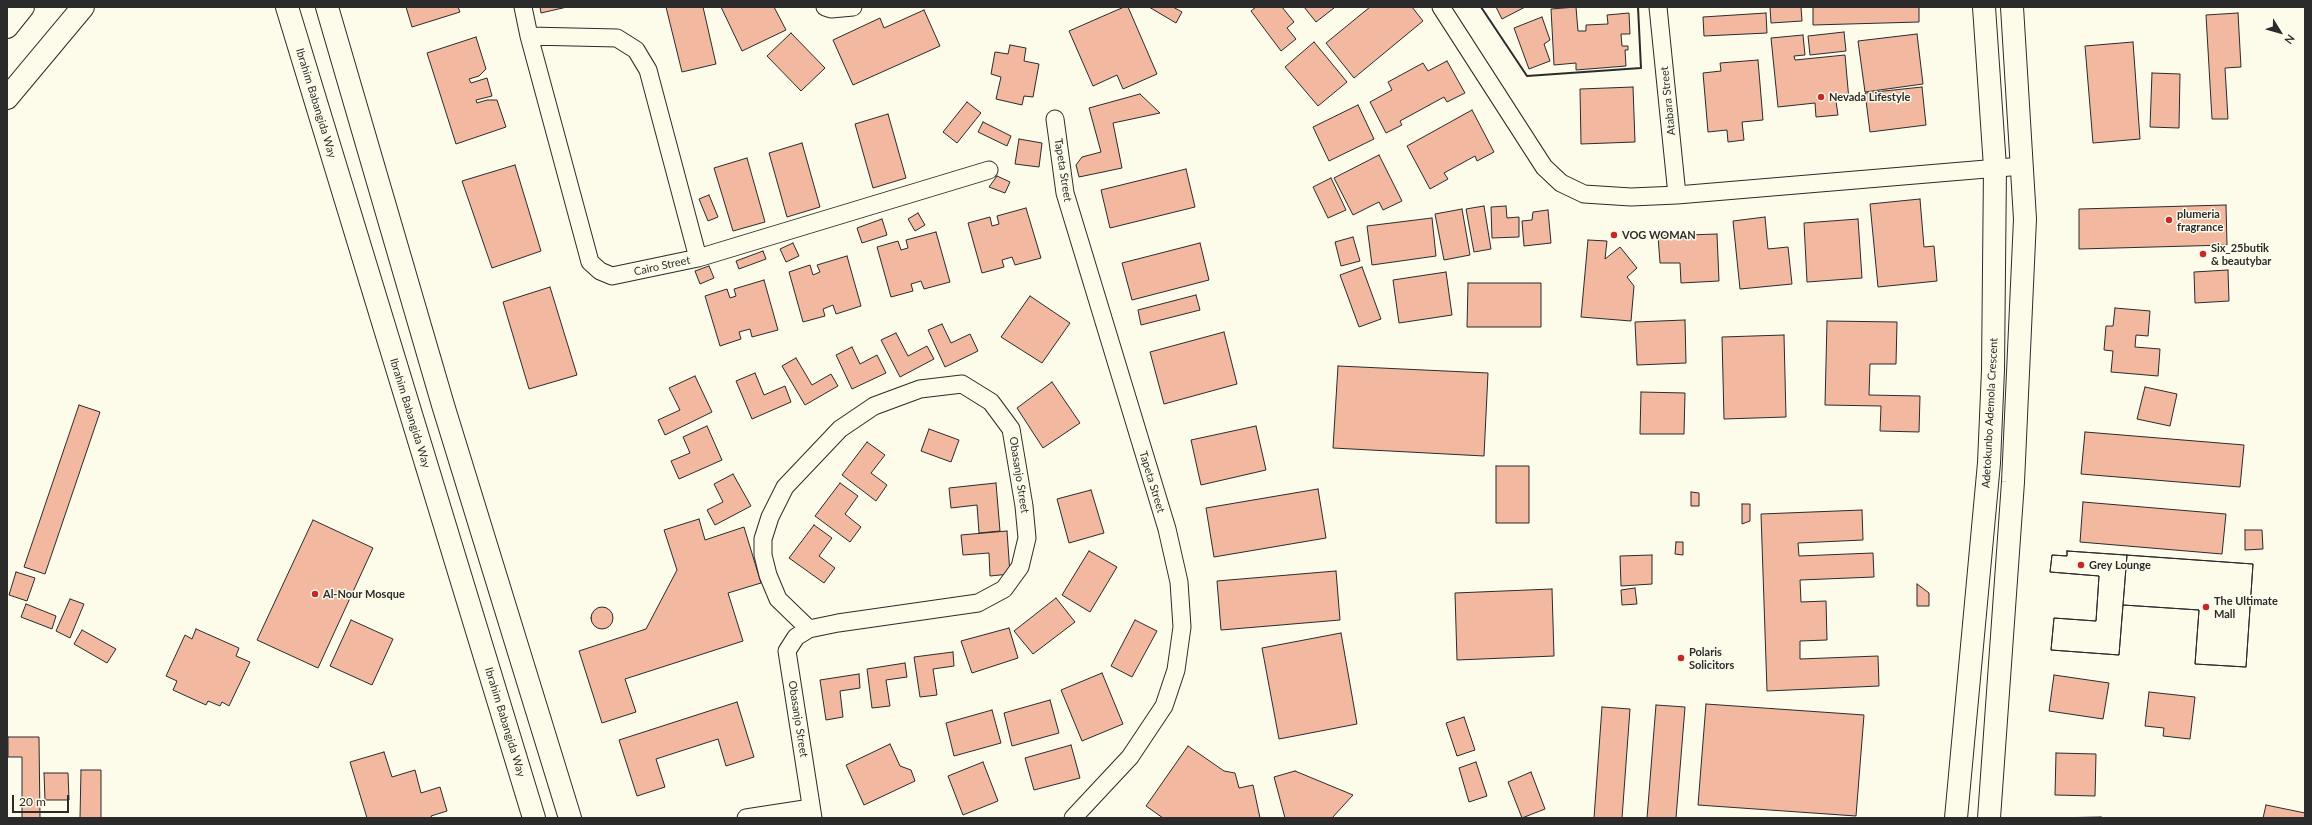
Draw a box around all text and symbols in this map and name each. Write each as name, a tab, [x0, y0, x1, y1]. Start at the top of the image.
north arrow	[2260, 12, 2300, 52]
text: N	[2282, 32, 2298, 47]
street label: Ibrahim Babangida Way	[293, 47, 339, 159]
street label: Atabara Street	[1658, 66, 1678, 136]
place label: Nevada Lifestyle	[1829, 90, 1910, 104]
marker: Nevada Lifestyle	[1816, 92, 1826, 102]
street label: Tapeta Street	[1051, 137, 1075, 203]
place label: plumeria fragrance	[2177, 207, 2223, 233]
marker: plumeria fragrance	[2164, 215, 2174, 225]
place label: VOG WOMAN	[1622, 228, 1696, 242]
marker: VOG WOMAN	[1609, 230, 1619, 240]
place label: Six_25butik & beautybar	[2211, 241, 2271, 267]
marker: Six_25butik & beautybar	[2198, 249, 2208, 259]
street label: Cairo Street	[633, 254, 691, 278]
street label: Adetokunbo Ademola Crescent	[1979, 337, 2001, 489]
street label: Ibrahim Babangida Way	[387, 357, 433, 469]
street label: Obasanjo Street	[1006, 436, 1032, 514]
street label: Tapeta Street	[1136, 450, 1168, 514]
place label: Grey Lounge	[2089, 558, 2151, 572]
marker: Grey Lounge	[2076, 560, 2086, 570]
place label: Al-Nour Mosque	[323, 587, 405, 601]
marker: Al-Nour Mosque	[310, 589, 320, 599]
place label: The Ultimate Mall	[2214, 594, 2278, 620]
marker: The Ultimate Mall	[2201, 602, 2211, 612]
place label: Polaris Solicitors	[1689, 645, 1734, 671]
marker: Polaris Solicitors	[1676, 653, 1686, 663]
street label: Ibrahim Babangida Way	[482, 666, 528, 778]
street label: Obasanjo Street	[785, 680, 811, 758]
scale bar	[14, 787, 71, 813]
text: 20 m	[19, 794, 46, 809]

